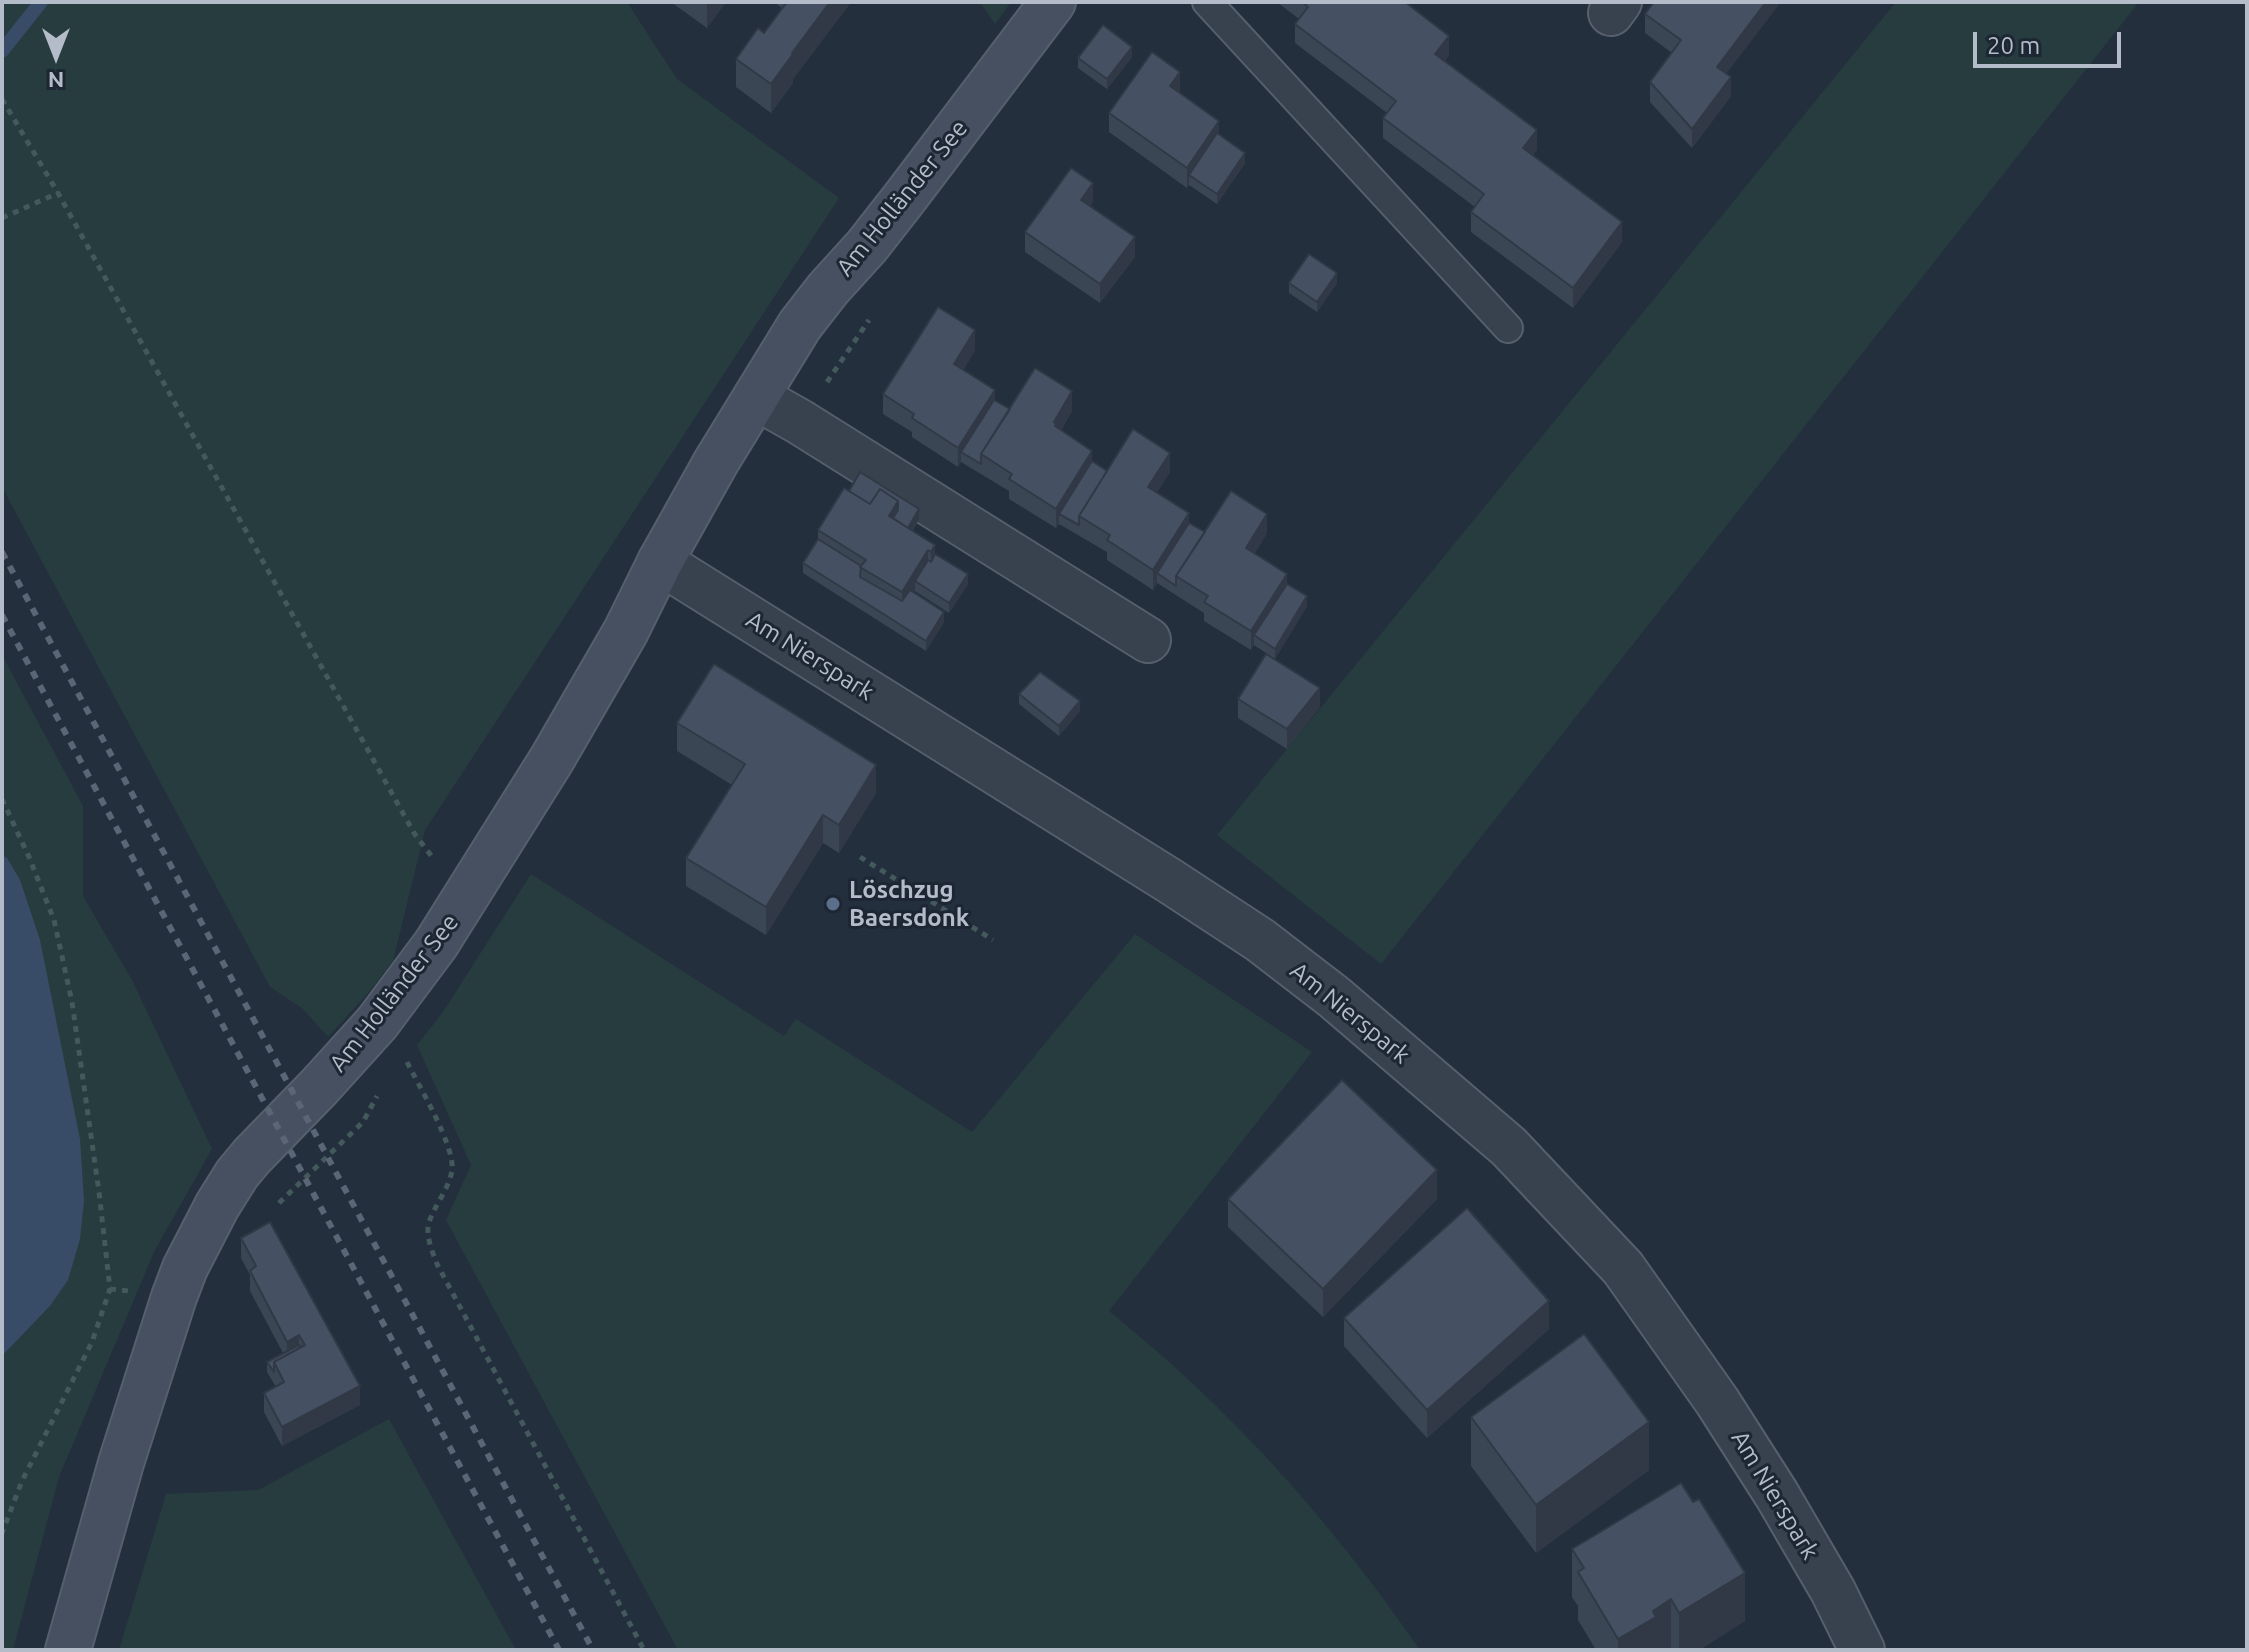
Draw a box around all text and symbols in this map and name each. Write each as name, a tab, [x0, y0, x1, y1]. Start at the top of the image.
north arrow	[16, 16, 96, 96]
scale bar	[1977, 16, 2125, 66]
text: 20 m	[1987, 32, 2040, 59]
text: N	[48, 68, 64, 93]
street label: Am Holländer See	[830, 114, 974, 282]
street label: Am Nierspark	[741, 605, 879, 707]
place label: Löschzug Baersdonk	[849, 876, 969, 932]
marker: Löschzug Baersdonk	[824, 895, 842, 913]
street label: Am Holländer See	[323, 908, 465, 1078]
street label: Am Nierspark	[1285, 956, 1415, 1070]
street label: Am Nierspark	[1725, 1425, 1825, 1565]

